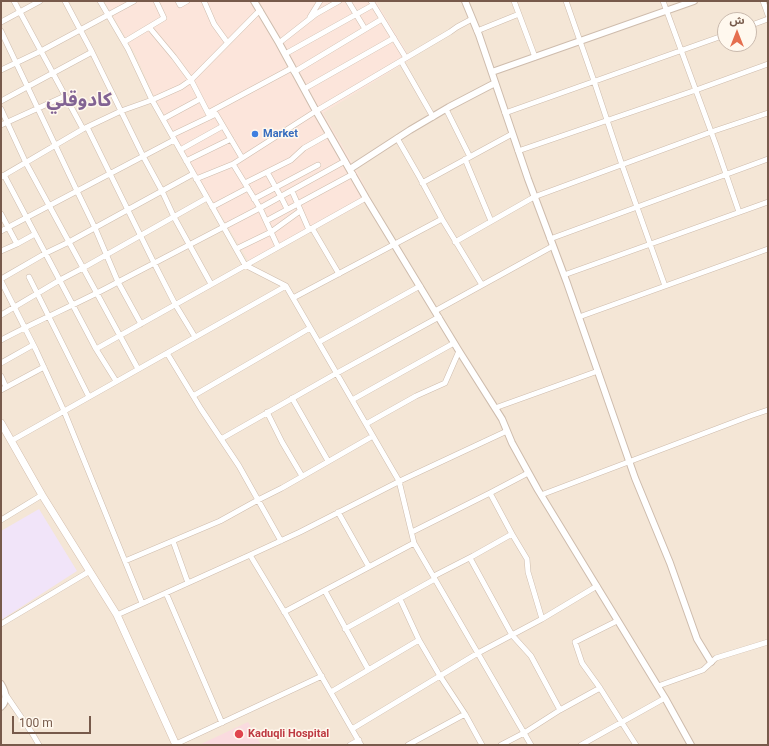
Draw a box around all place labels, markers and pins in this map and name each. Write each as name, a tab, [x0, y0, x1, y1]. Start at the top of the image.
place label: Market	[263, 127, 298, 141]
marker: Market	[250, 129, 260, 139]
place label: Kaduqli Hospital	[248, 727, 329, 741]
marker: Kaduqli Hospital	[233, 728, 245, 740]

